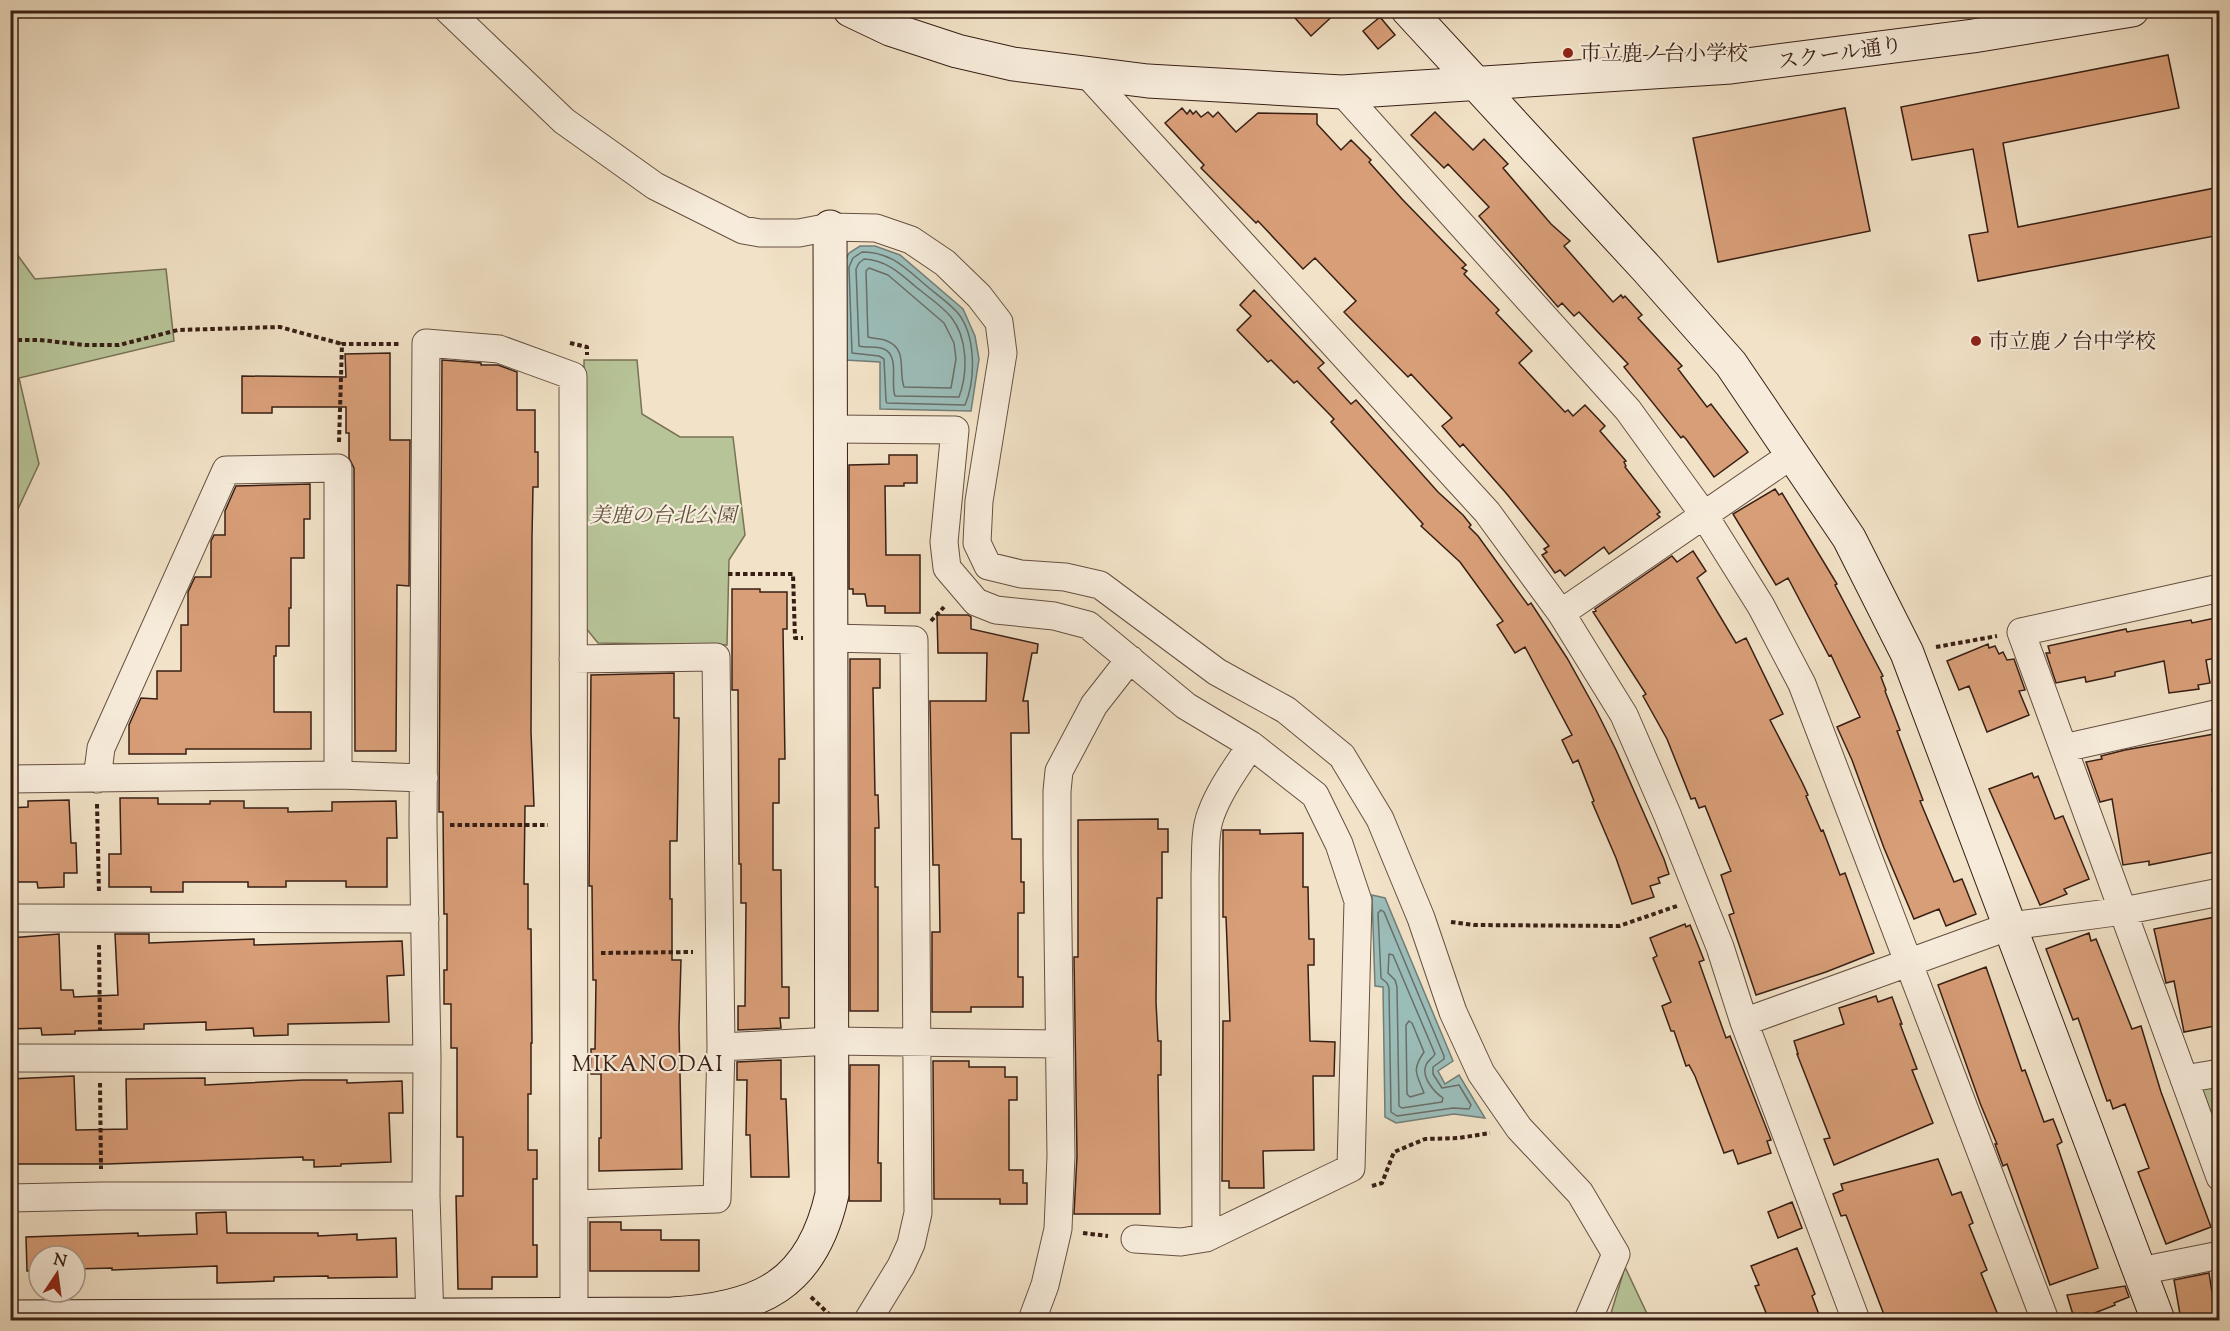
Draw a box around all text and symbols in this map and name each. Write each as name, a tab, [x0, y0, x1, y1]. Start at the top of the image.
street label: スクール通り	[1776, 31, 1905, 79]
place label: 市立鹿ノ台小学校	[1580, 40, 1748, 70]
marker: 市立鹿ノ台小学校	[1561, 46, 1575, 60]
place label: 市立鹿ノ台中学校	[1988, 328, 2156, 358]
marker: 市立鹿ノ台中学校	[1969, 334, 1983, 348]
park label: 美鹿の台北公園	[590, 502, 739, 532]
district label: MIKANODAI	[572, 1050, 724, 1082]
north arrow	[27, 1244, 87, 1304]
text: N	[51, 1249, 69, 1275]

